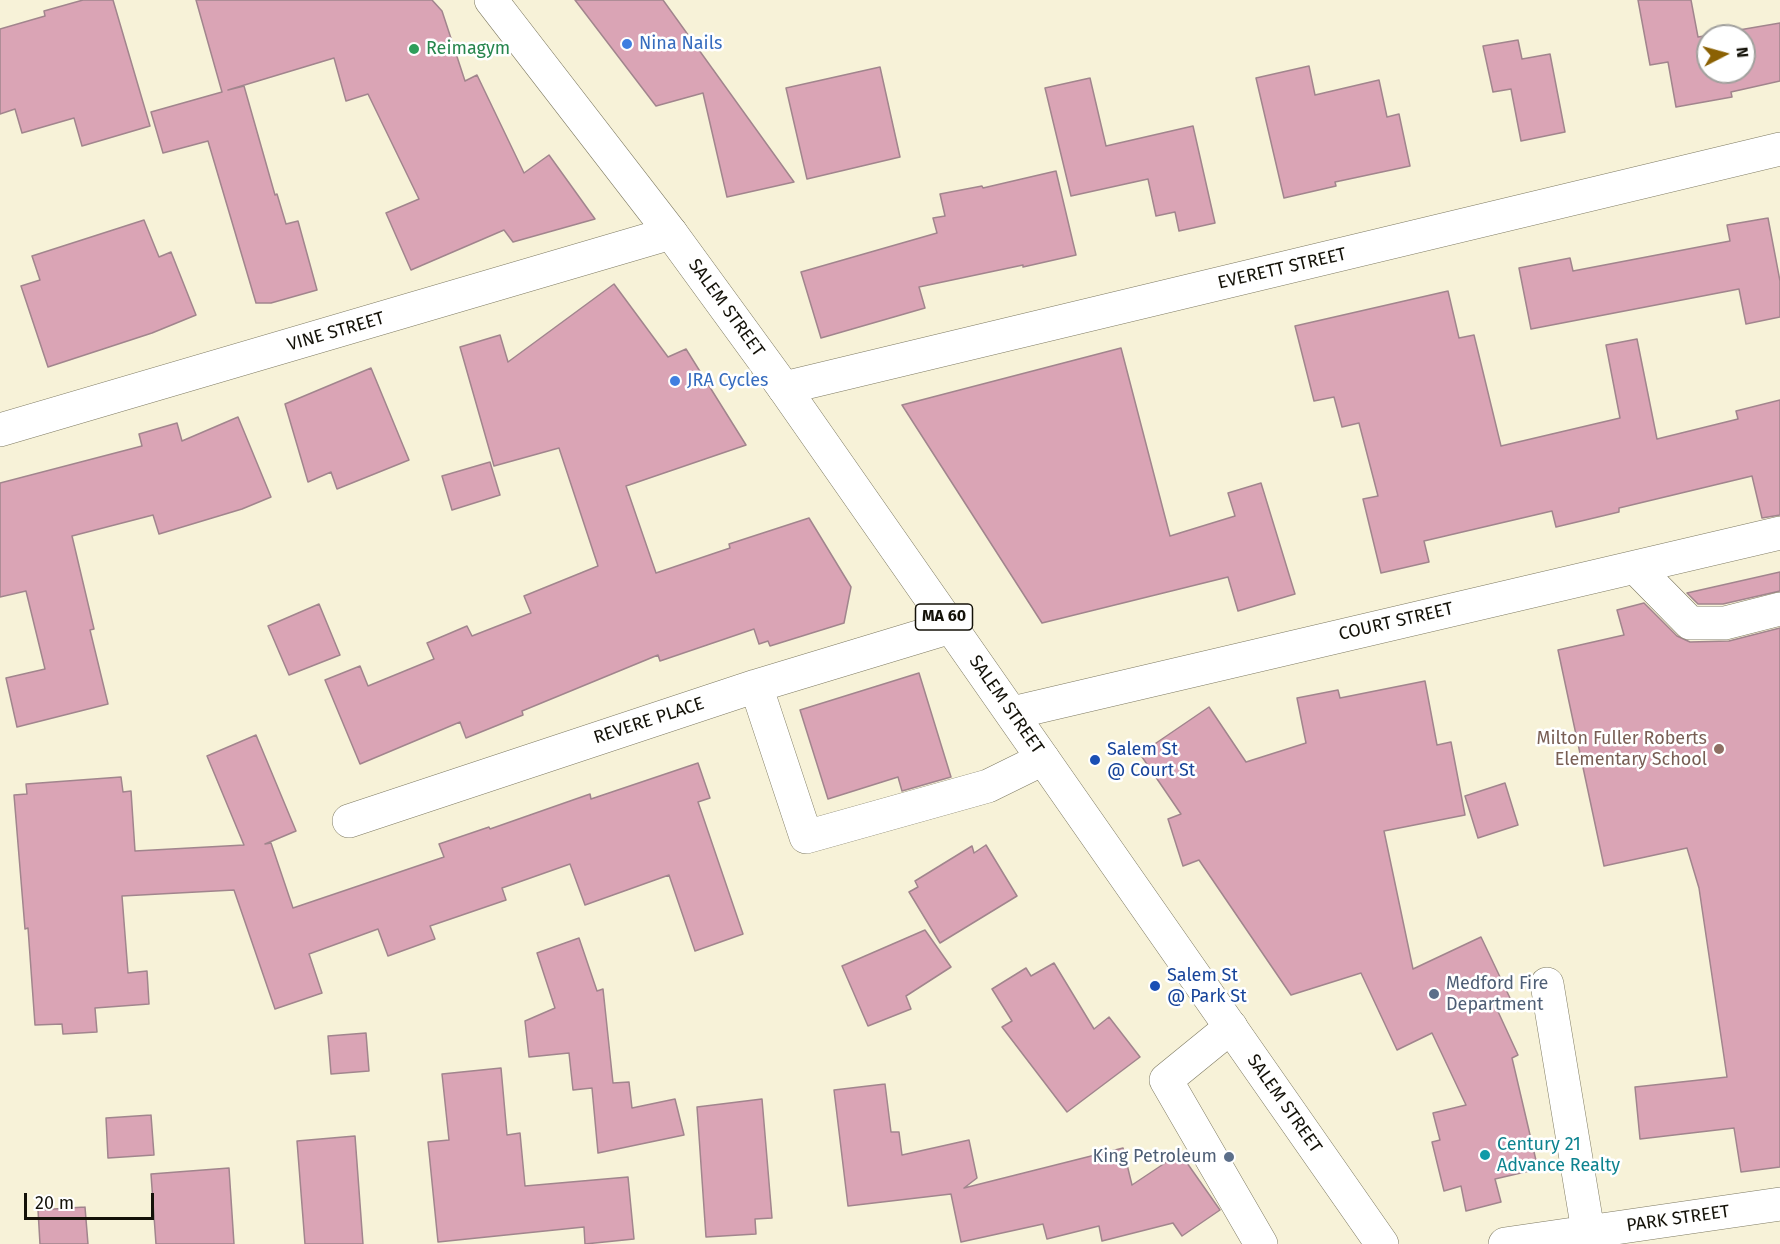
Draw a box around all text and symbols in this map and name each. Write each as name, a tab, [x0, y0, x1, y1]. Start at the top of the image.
north arrow	[1696, 24, 1756, 84]
place label: Nina Nails	[639, 33, 722, 55]
marker: Nina Nails	[620, 37, 634, 51]
place label: Reimagym	[426, 38, 510, 60]
marker: Reimagym	[407, 42, 421, 56]
text: N	[1732, 46, 1752, 59]
street label: EVERETT STREET	[1216, 244, 1348, 294]
street label: SALEM STREET	[683, 255, 769, 361]
street label: VINE STREET	[285, 308, 387, 356]
place label: JRA Cycles	[687, 370, 768, 392]
marker: JRA Cycles	[668, 374, 682, 388]
street label: COURT STREET	[1337, 598, 1455, 646]
road number: MA 60	[916, 604, 972, 630]
street label: SALEM STREET	[964, 651, 1048, 759]
street label: REVERE PLACE	[591, 693, 707, 749]
place label: Milton Fuller Roberts Elementary School	[1536, 728, 1707, 771]
place label: Salem St @ Court St	[1107, 739, 1195, 782]
marker: Milton Fuller Roberts Elementary School	[1712, 742, 1726, 756]
marker: Salem St @ Court St	[1088, 753, 1102, 767]
place label: Salem St @ Park St	[1167, 965, 1247, 1008]
place label: Medford Fire Department	[1446, 973, 1548, 1016]
marker: Salem St @ Park St	[1148, 979, 1162, 993]
marker: Medford Fire Department	[1427, 987, 1441, 1001]
street label: SALEM STREET	[1242, 1050, 1326, 1158]
place label: Century 21 Advance Realty	[1497, 1134, 1620, 1176]
place label: King Petroleum	[1093, 1146, 1217, 1168]
marker: Century 21 Advance Realty	[1478, 1148, 1492, 1162]
marker: King Petroleum	[1222, 1150, 1236, 1164]
scale bar	[27, 1181, 158, 1219]
text: 20 m	[35, 1192, 74, 1214]
street label: PARK STREET	[1625, 1201, 1731, 1237]

